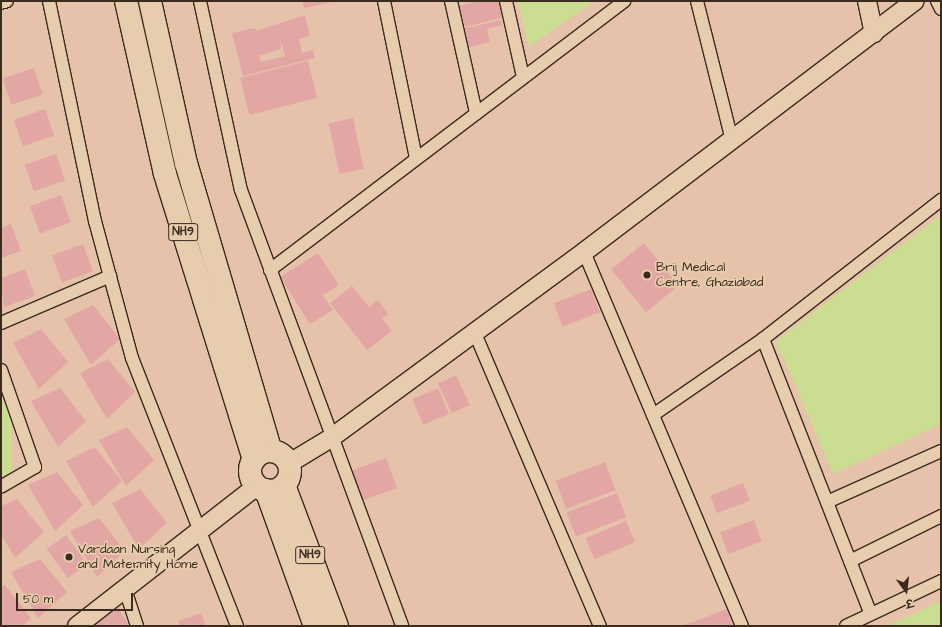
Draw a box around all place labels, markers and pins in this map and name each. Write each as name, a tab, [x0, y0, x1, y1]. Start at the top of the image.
place label: Brij Medical Centre, Ghaziabad	[656, 260, 763, 291]
marker: Brij Medical Centre, Ghaziabad	[641, 269, 653, 281]
place label: Vardaan Nursing and Maternity Home	[78, 542, 198, 573]
marker: Vardaan Nursing and Maternity Home	[63, 551, 75, 563]

